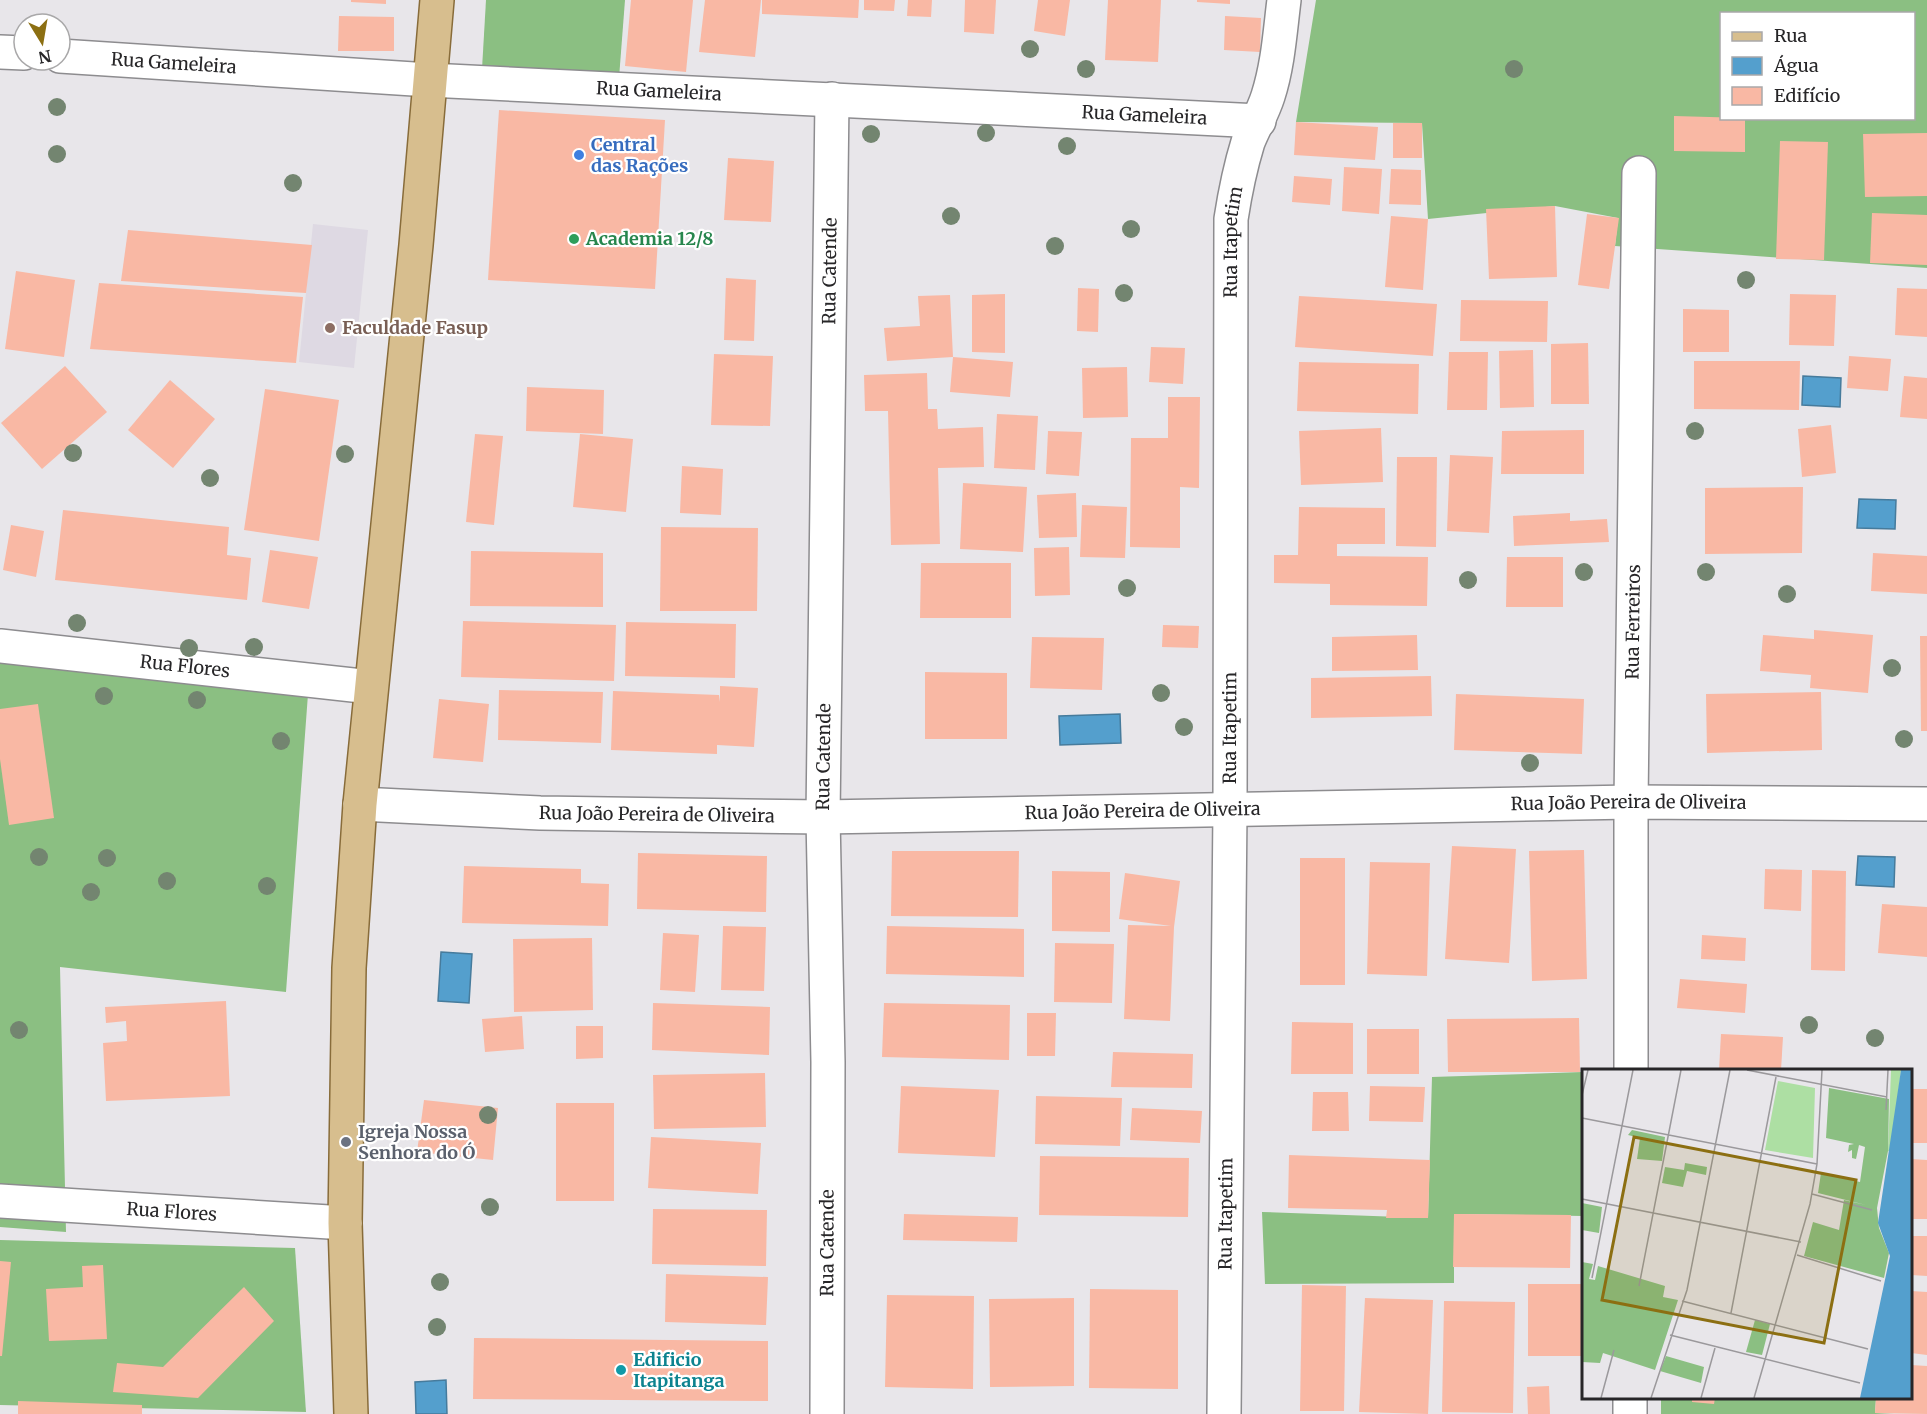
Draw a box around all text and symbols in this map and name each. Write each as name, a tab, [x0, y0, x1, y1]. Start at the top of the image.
north arrow	[12, 12, 72, 72]
legend	[1720, 12, 1915, 120]
text: Rua	[1774, 24, 1808, 47]
text: N	[36, 46, 53, 68]
street label: Rua Gameleira	[110, 47, 238, 78]
text: Água	[1773, 54, 1819, 77]
street label: Rua Gameleira	[596, 76, 723, 105]
text: Edifício	[1774, 84, 1840, 107]
street label: Rua Gameleira	[1081, 100, 1208, 129]
place label: Central das Rações	[591, 133, 688, 177]
marker: Central das Rações	[572, 148, 586, 162]
street label: Rua Itapetim	[1219, 184, 1248, 298]
street label: Rua Catende	[817, 217, 842, 325]
place label: Academia 12/8	[585, 227, 714, 250]
marker: Academia 12/8	[567, 232, 581, 246]
place label: Faculdade Fasup	[342, 316, 488, 339]
marker: Faculdade Fasup	[323, 321, 337, 335]
street label: Rua Ferreiros	[1621, 564, 1645, 680]
street label: Rua Flores	[139, 650, 231, 682]
street label: Rua Itapetim	[1218, 672, 1241, 784]
street label: Rua Catende	[811, 703, 835, 811]
street label: Rua João Pereira de Oliveira	[1510, 790, 1747, 815]
street label: Rua João Pereira de Oliveira	[1025, 797, 1261, 824]
street label: Rua João Pereira de Oliveira	[539, 801, 775, 827]
inset map	[1582, 1069, 1912, 1399]
place label: Igreja Nossa Senhora do Ó	[358, 1120, 476, 1164]
marker: Igreja Nossa Senhora do Ó	[339, 1135, 353, 1149]
street label: Rua Itapetim	[1213, 1158, 1238, 1270]
street label: Rua Catende	[815, 1189, 839, 1297]
street label: Rua Flores	[126, 1197, 218, 1226]
place label: Edificio Itapitanga	[633, 1348, 725, 1392]
marker: Edificio Itapitanga	[614, 1363, 628, 1377]

